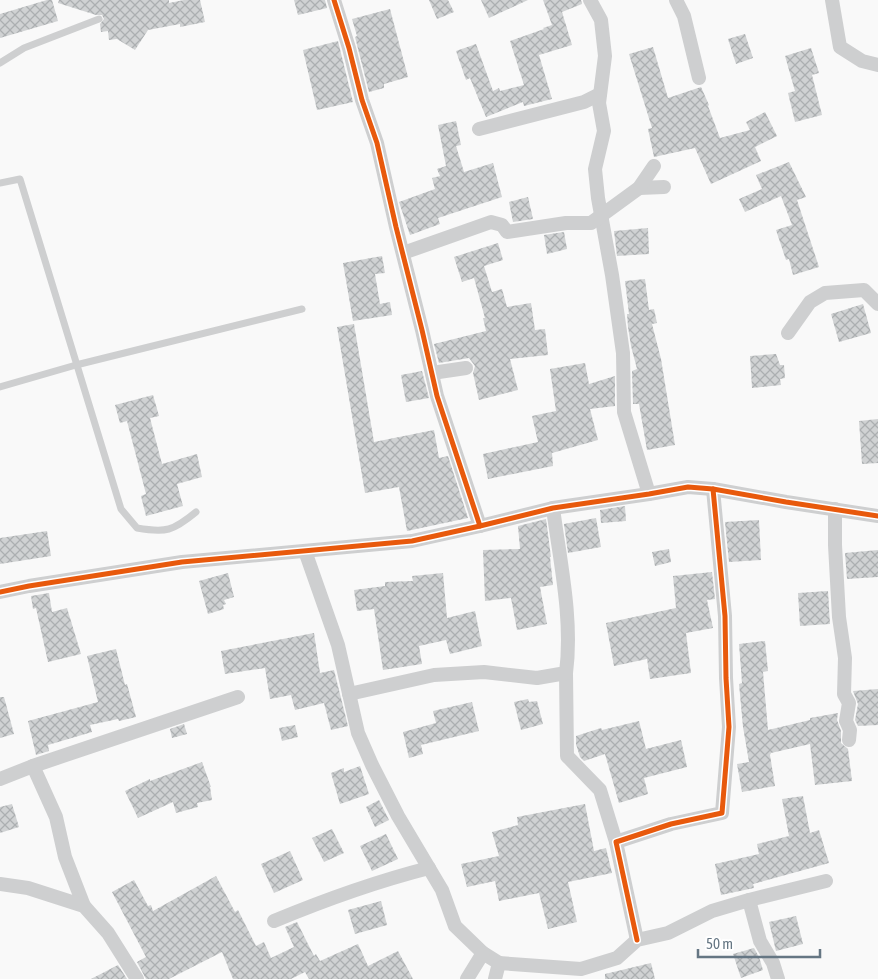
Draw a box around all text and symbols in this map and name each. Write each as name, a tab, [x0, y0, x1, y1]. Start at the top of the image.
scale bar	[698, 926, 820, 958]
text: 50 m	[706, 935, 733, 952]

